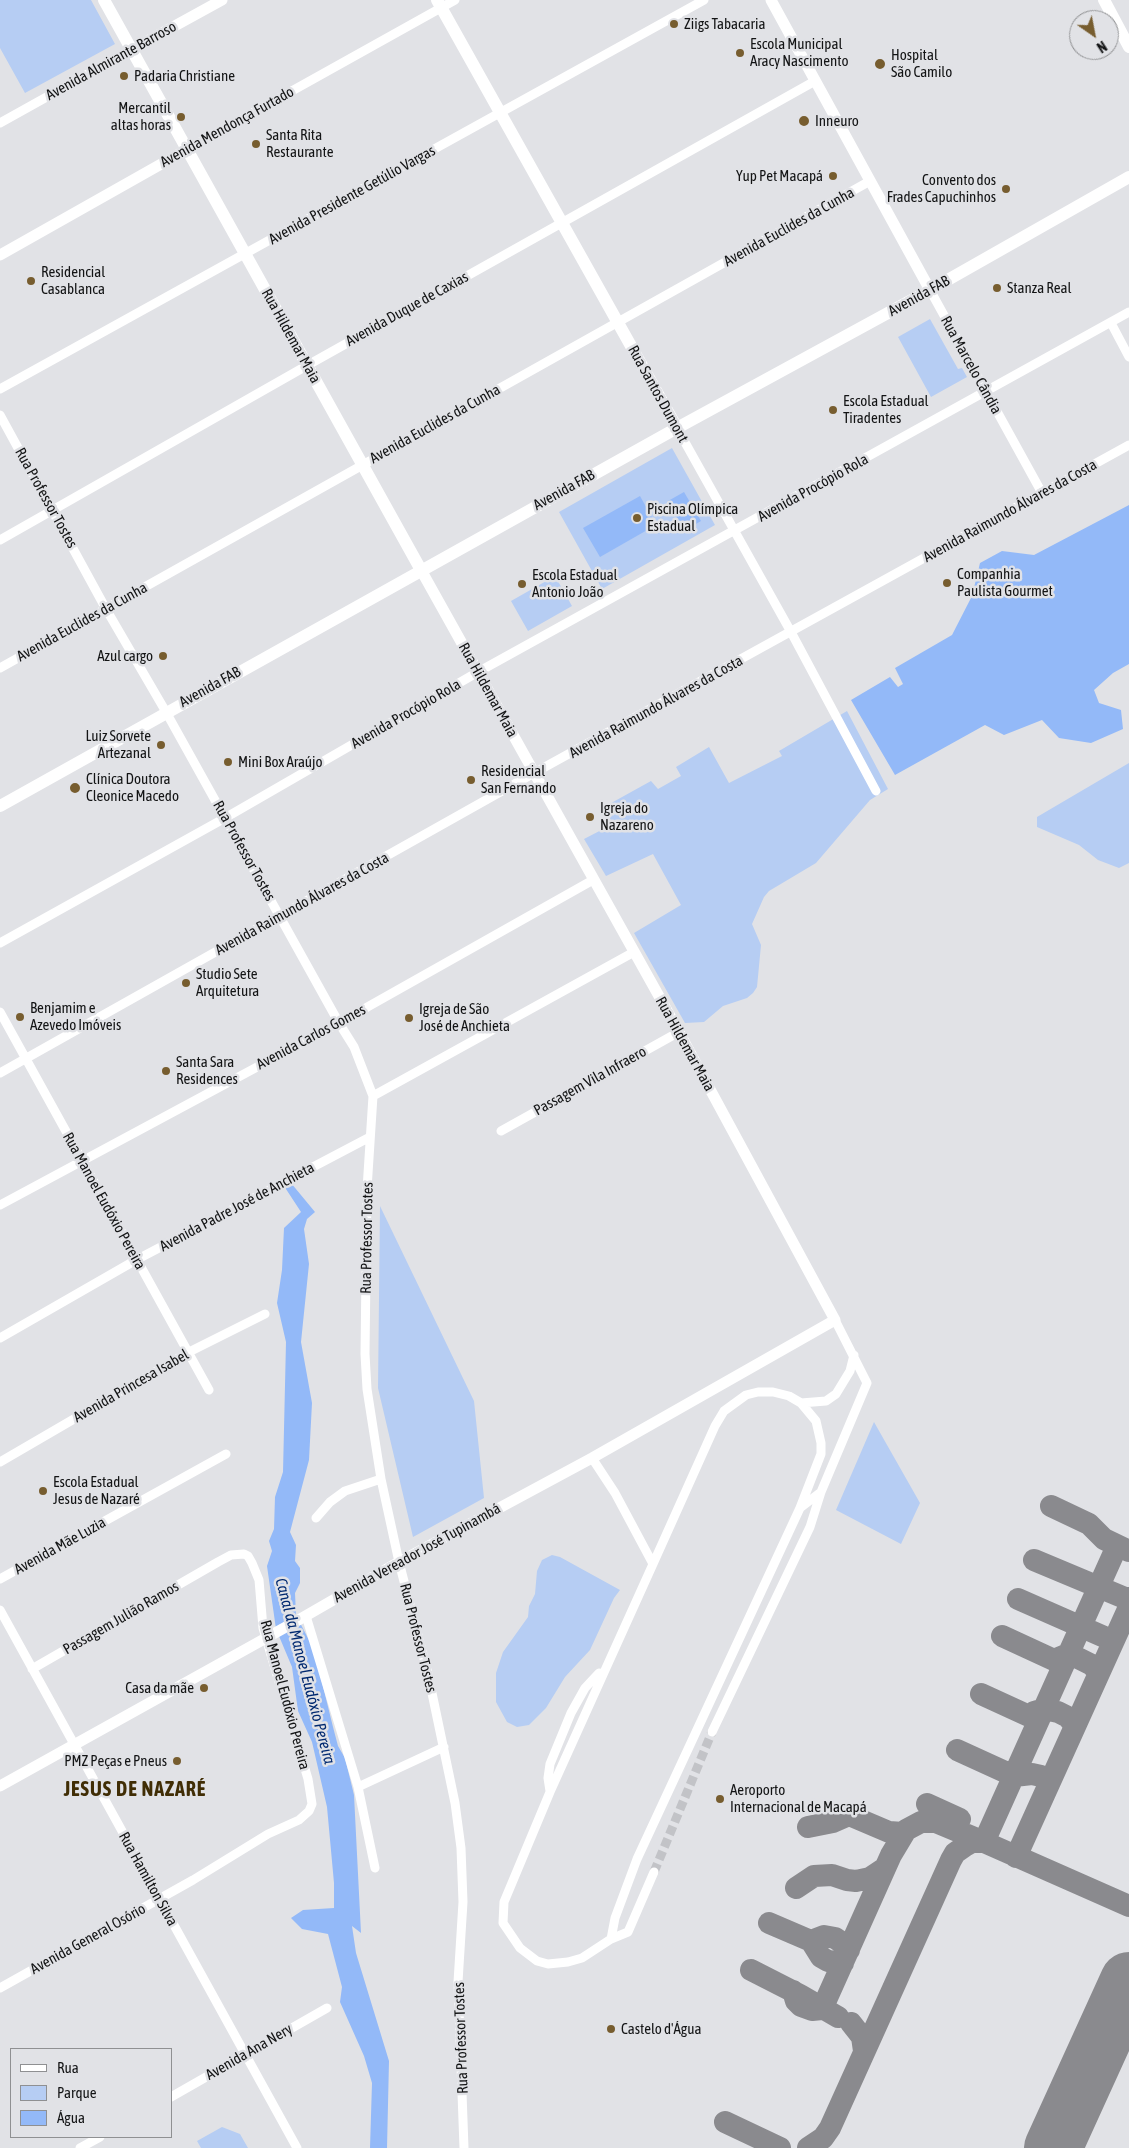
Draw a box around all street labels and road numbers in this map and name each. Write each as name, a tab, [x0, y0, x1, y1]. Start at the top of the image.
street label: Avenida Almirante Barroso	[43, 18, 179, 104]
street label: Avenida Mendonça Furtado	[157, 83, 297, 171]
street label: Avenida Presidente Getúlio Vargas	[266, 142, 438, 248]
street label: Avenida Euclides da Cunha	[721, 184, 857, 270]
street label: Avenida Duque de Caxias	[343, 268, 471, 350]
street label: Avenida FAB	[885, 272, 953, 320]
street label: Rua Hildemar Maia	[258, 286, 324, 386]
street label: Rua Marcelo Cândia	[937, 313, 1005, 417]
street label: Rua Santos Dumont	[624, 342, 692, 446]
street label: Avenida Euclides da Cunha	[367, 381, 503, 467]
street label: Rua Professor Tostes	[11, 445, 81, 551]
street label: Avenida Procópio Rola	[755, 450, 871, 526]
street label: Avenida Raimundo Álvares da Costa	[920, 456, 1100, 566]
street label: Avenida FAB	[530, 466, 598, 514]
street label: Avenida Euclides da Cunha	[14, 579, 150, 665]
street label: Rua Hildemar Maia	[455, 640, 521, 740]
street label: Avenida Raimundo Álvares da Costa	[566, 652, 746, 762]
street label: Avenida FAB	[176, 663, 244, 711]
street label: Avenida Procópio Rola	[348, 675, 464, 753]
street label: Rua Professor Tostes	[209, 798, 279, 904]
street label: Avenida Raimundo Álvares da Costa	[212, 849, 392, 959]
street label: Rua Hildemar Maia	[652, 994, 718, 1094]
street label: Avenida Carlos Gomes	[253, 1001, 369, 1073]
street label: Passagem Vila Infraero	[531, 1043, 649, 1119]
street label: Rua Manoel Eudóxio Pereira	[59, 1129, 149, 1273]
street label: Avenida Padre José de Anchieta	[157, 1159, 317, 1255]
street label: Rua Professor Tostes	[357, 1182, 377, 1294]
street label: Avenida Princesa Isabel	[70, 1346, 192, 1426]
street label: Avenida Vereador José Tupinambá	[330, 1499, 504, 1607]
street label: Avenida Mãe Luzia	[11, 1513, 109, 1579]
street label: Passagem Julião Ramos	[60, 1578, 182, 1658]
street label: Rua Professor Tostes	[396, 1581, 440, 1695]
street label: Rua Manoel Eudóxio Pereira	[256, 1618, 314, 1772]
street label: Rua Hamilton Silva	[115, 1829, 181, 1929]
street label: Avenida General Osório	[27, 1900, 149, 1978]
street label: Rua Professor Tostes	[450, 1982, 472, 2094]
street label: Avenida Ana Nery	[203, 2020, 295, 2084]

